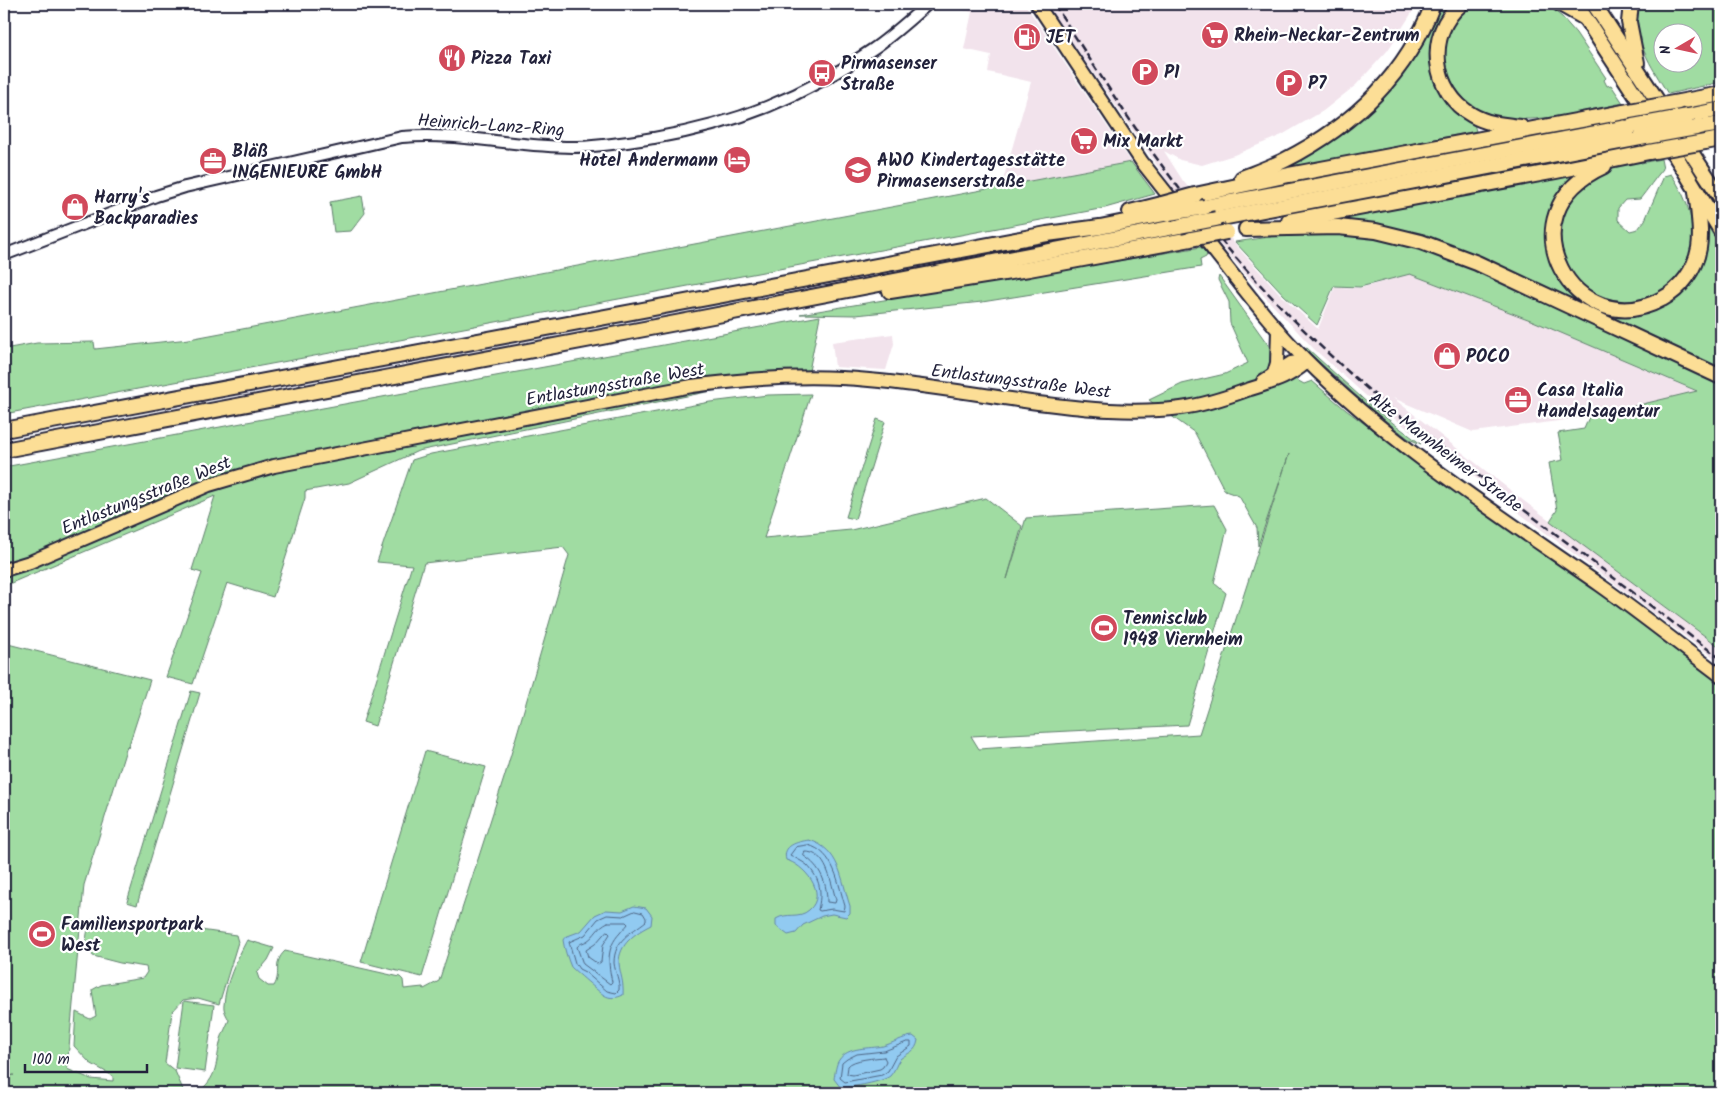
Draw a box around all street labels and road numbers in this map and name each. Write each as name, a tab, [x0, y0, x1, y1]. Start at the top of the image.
street label: Heinrich-Lanz-Ring	[416, 107, 565, 146]
street label: Entlastungsstraße West	[524, 355, 708, 415]
street label: Entlastungsstraße West	[929, 357, 1113, 408]
street label: Alte Mannheimer Straße	[1362, 385, 1528, 521]
street label: Entlastungsstraße West	[57, 449, 237, 544]

